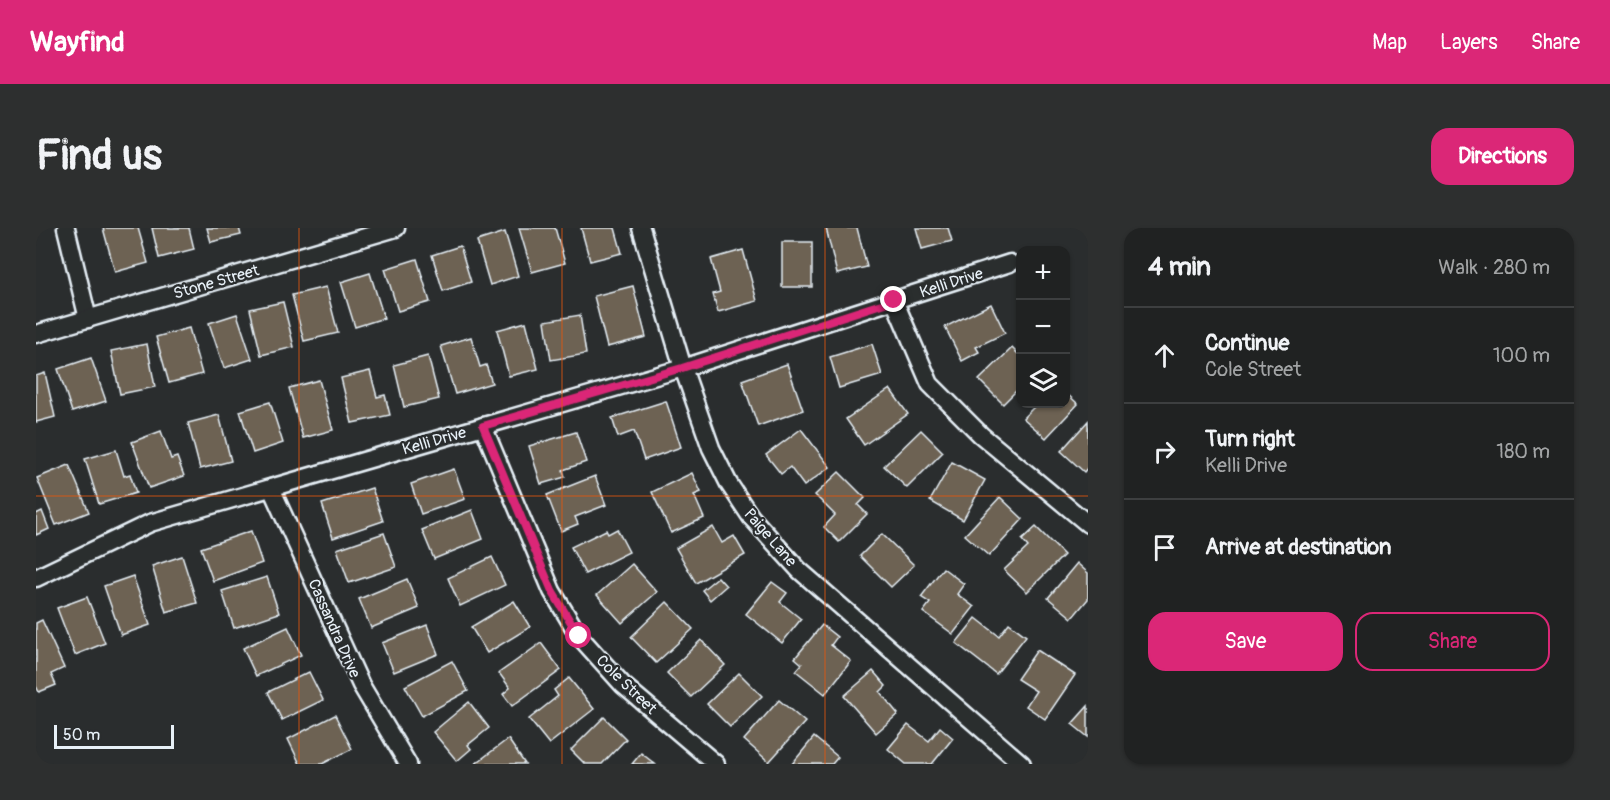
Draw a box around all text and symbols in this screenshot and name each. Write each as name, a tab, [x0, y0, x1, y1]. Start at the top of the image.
text: Wayfind	[30, 25, 125, 60]
text: Map	[1372, 29, 1407, 56]
text: Layers	[1440, 29, 1498, 56]
text: Share	[1531, 29, 1580, 56]
button: Directions	[1431, 128, 1574, 185]
text: Find us	[36, 130, 162, 182]
map controls	[1016, 246, 1070, 408]
button: +	[1016, 246, 1070, 300]
text: 4 min	[1148, 251, 1211, 283]
text: Walk · 280 m	[1438, 255, 1550, 280]
street label: Stone Street	[171, 260, 262, 304]
street label: Kelli Drive	[917, 263, 986, 303]
route end	[880, 286, 906, 312]
button: −	[1016, 300, 1070, 354]
text: Continue	[1205, 329, 1289, 357]
icon: ahead	[1148, 339, 1181, 372]
text: 100 m	[1493, 343, 1550, 368]
button: layers	[1016, 354, 1070, 408]
text: Cole Street	[1205, 357, 1301, 382]
street label: Kelli Drive	[400, 422, 469, 460]
text: Turn right	[1205, 425, 1295, 453]
icon: right	[1148, 435, 1181, 468]
text: 180 m	[1496, 439, 1550, 464]
text: Kelli Drive	[1205, 453, 1287, 478]
street label: Paige Lane	[739, 504, 801, 571]
icon: arrive	[1148, 531, 1181, 564]
text: Arrive at destination	[1205, 533, 1391, 561]
street label: Cassandra Drive	[303, 576, 365, 681]
button: Save	[1148, 612, 1343, 671]
button: Share	[1355, 612, 1550, 671]
route start	[565, 622, 591, 648]
street label: Cole Street	[592, 651, 661, 719]
scale bar	[54, 722, 174, 750]
text: 50 m	[63, 725, 100, 745]

